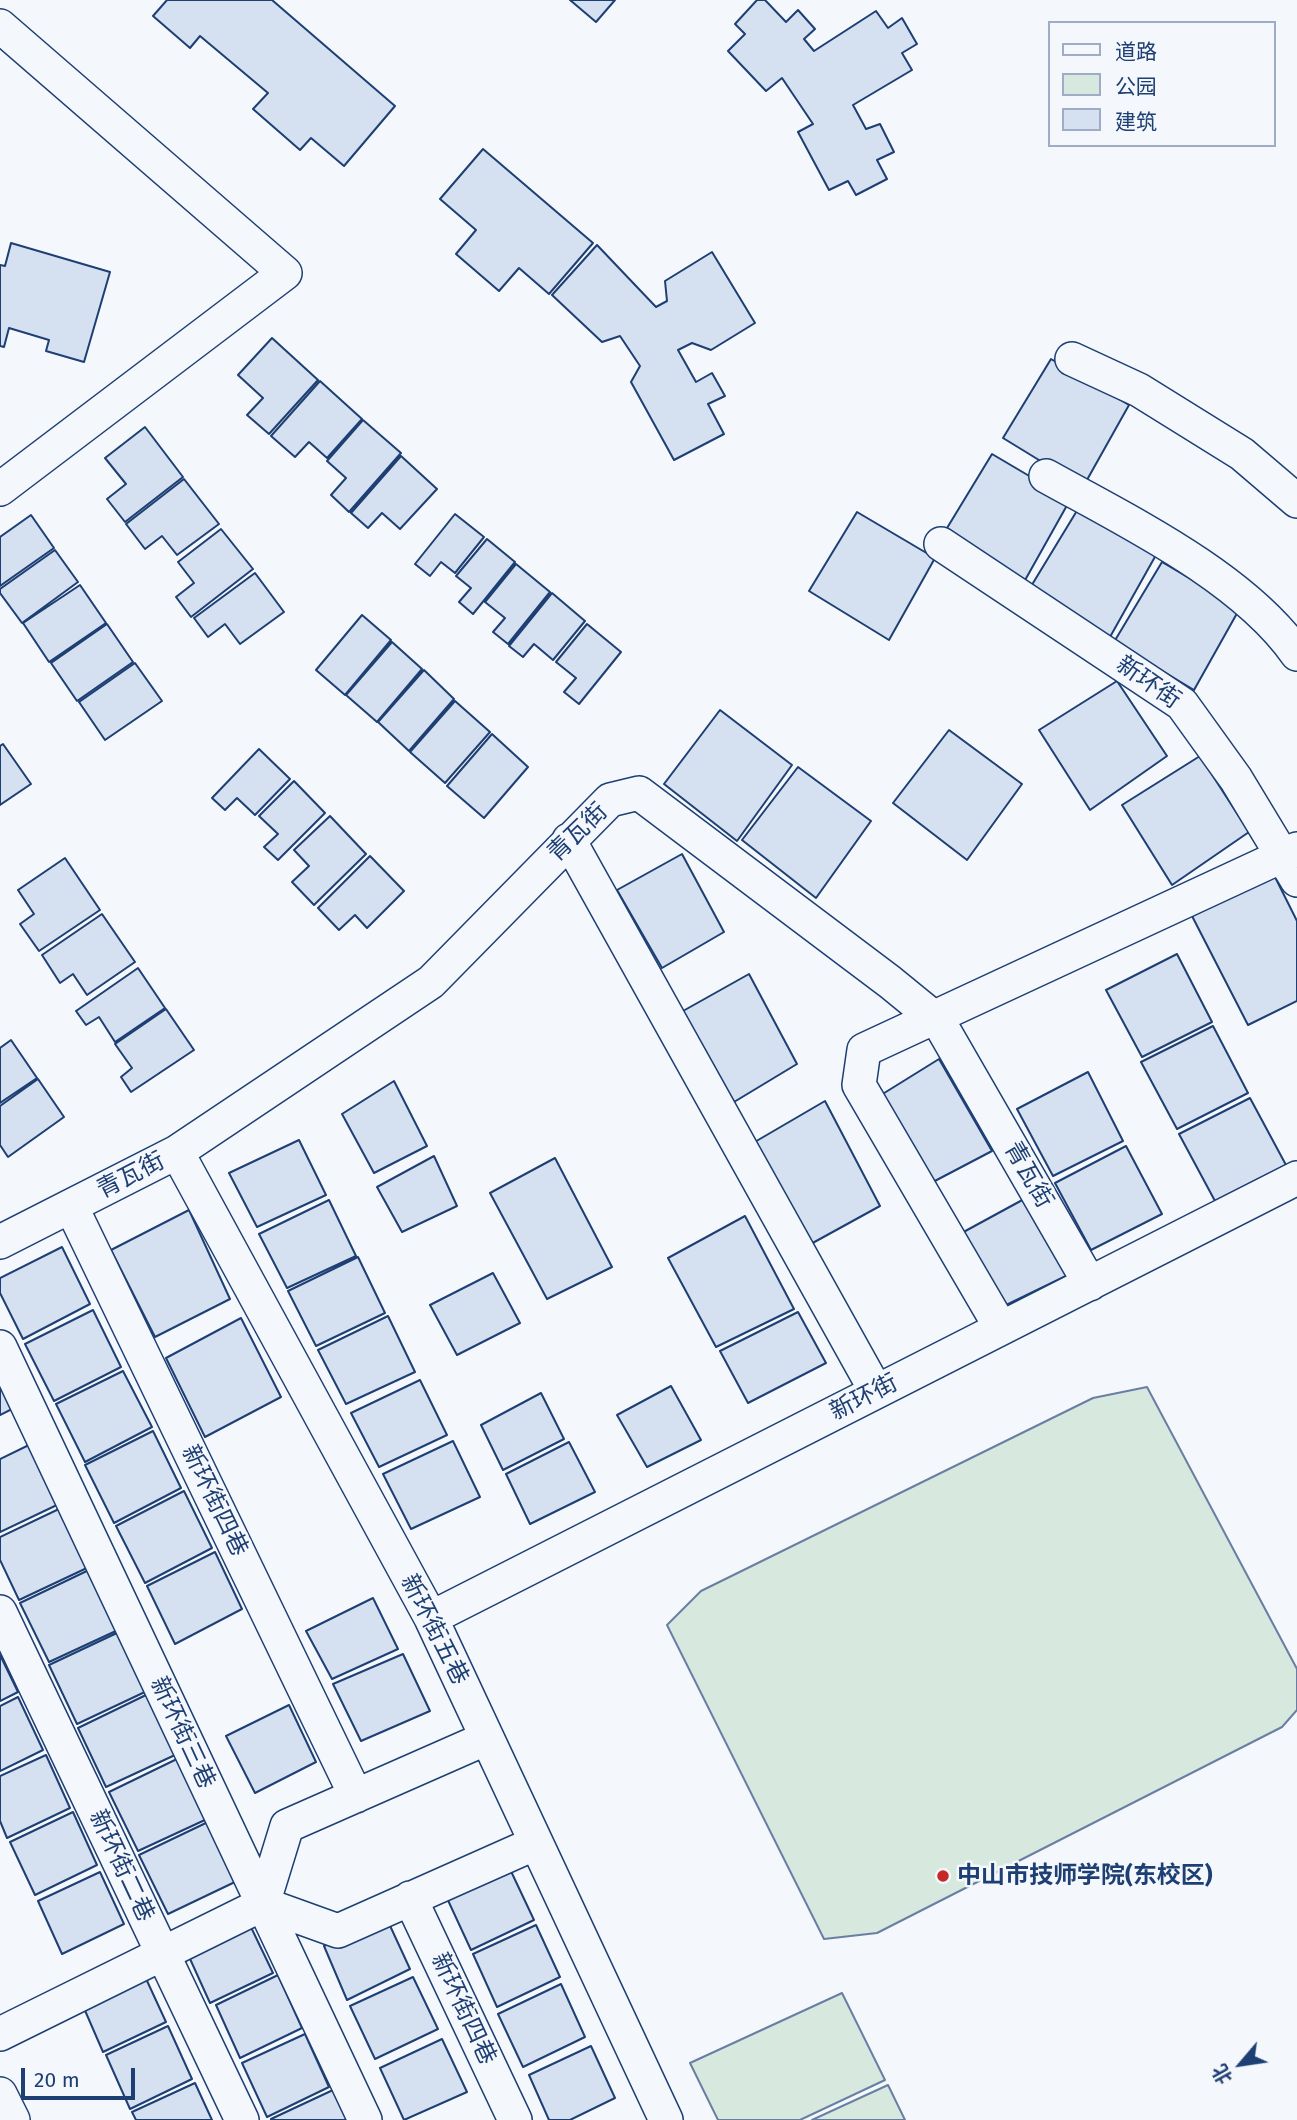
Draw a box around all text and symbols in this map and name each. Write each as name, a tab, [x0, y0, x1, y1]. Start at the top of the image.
legend	[1048, 21, 1276, 147]
text: 道路	[1115, 39, 1157, 65]
text: 公园	[1115, 74, 1157, 100]
text: 建筑	[1115, 109, 1157, 135]
street label: 新环街	[1110, 651, 1186, 715]
street label: 青瓦街	[542, 798, 614, 868]
street label: 青瓦街	[998, 1137, 1058, 1213]
street label: 青瓦街	[92, 1147, 170, 1205]
street label: 新环街	[825, 1369, 903, 1427]
street label: 新环街四巷	[175, 1441, 253, 1561]
street label: 新环街五巷	[394, 1570, 474, 1690]
street label: 新环街三巷	[144, 1673, 220, 1793]
street label: 新环街二巷	[83, 1806, 159, 1926]
place label: 中山市技师学院(东校区)	[957, 1862, 1213, 1890]
marker: 中山市技师学院(东校区)	[935, 1868, 951, 1884]
street label: 新环街四巷	[425, 1949, 501, 2069]
north arrow	[1206, 2029, 1276, 2099]
scale bar	[24, 2054, 138, 2098]
text: 北	[1208, 2061, 1237, 2088]
text: 20 m	[34, 2067, 80, 2093]

